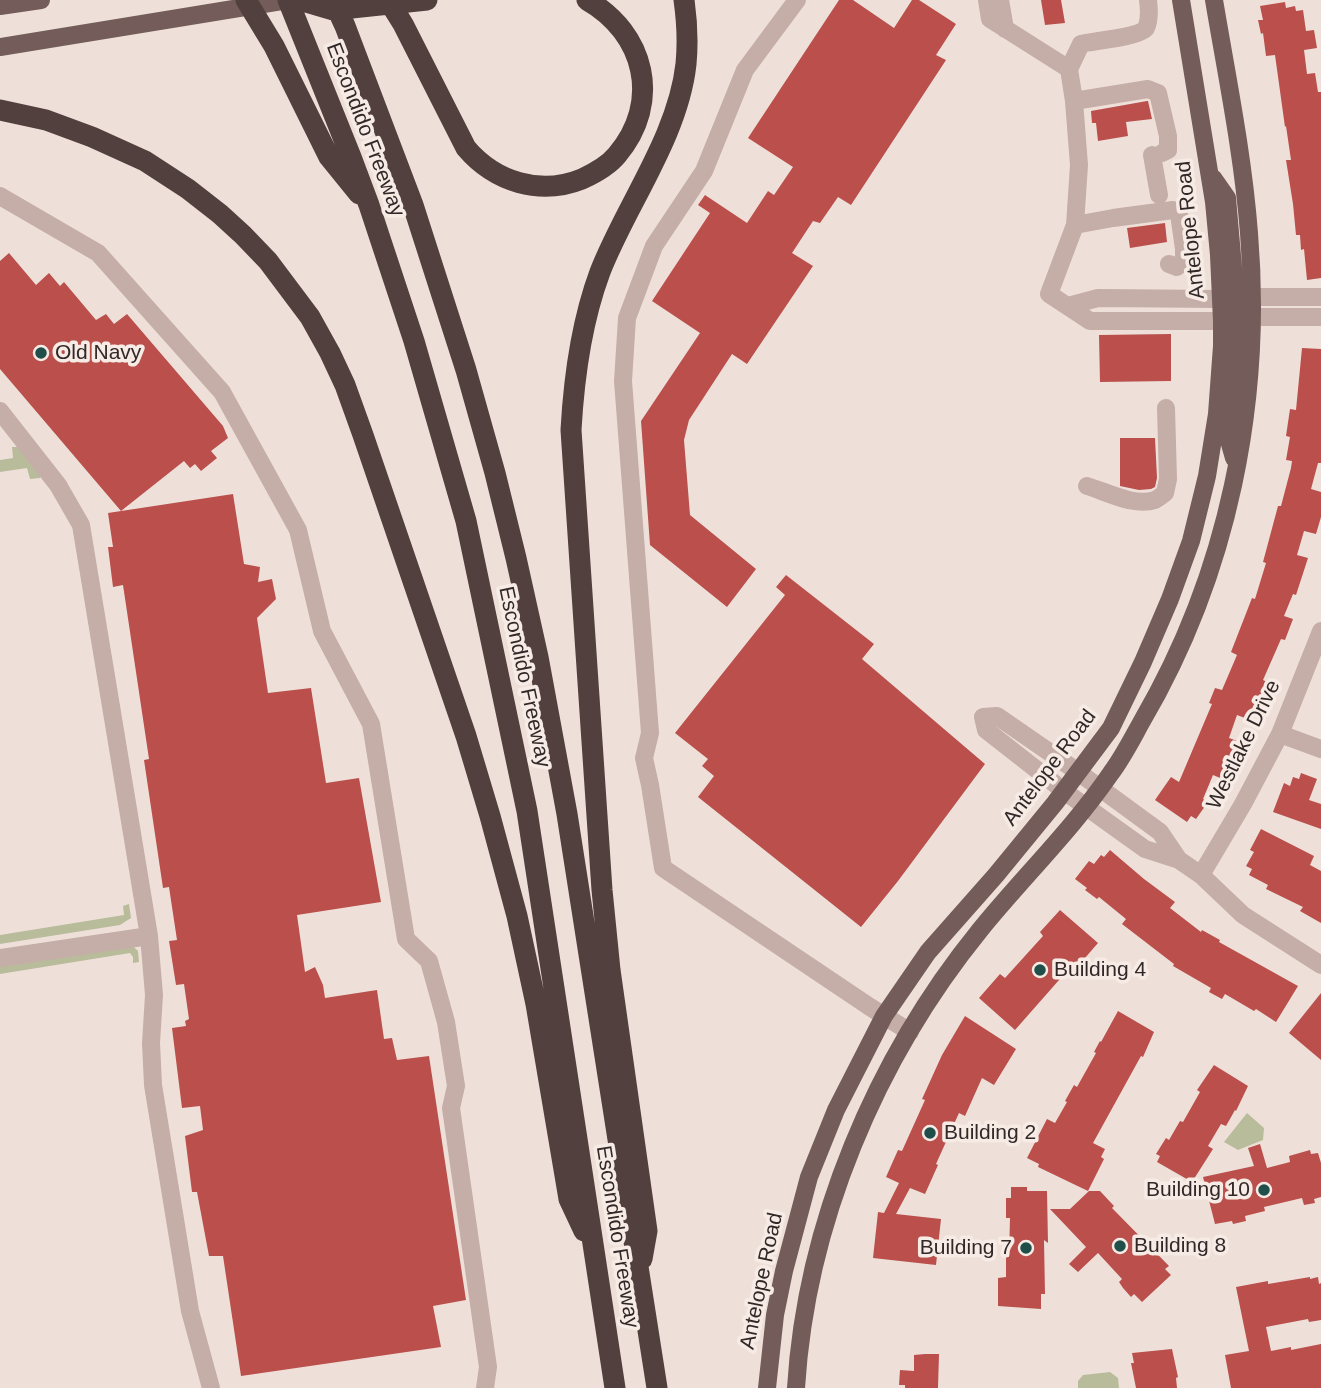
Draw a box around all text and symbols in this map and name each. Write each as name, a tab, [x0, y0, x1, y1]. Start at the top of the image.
street label: Escondido Freeway	[320, 39, 410, 221]
street label: Antelope Road	[1171, 160, 1211, 300]
place label: Old Navy	[55, 340, 141, 366]
marker: Old Navy	[33, 345, 49, 361]
street label: Escondido Freeway	[493, 584, 555, 770]
street label: Westlake Drive	[1202, 676, 1286, 814]
street label: Antelope Road	[998, 705, 1102, 831]
place label: Building 4	[1054, 957, 1146, 983]
marker: Building 4	[1032, 962, 1048, 978]
place label: Building 2	[944, 1120, 1036, 1146]
marker: Building 2	[922, 1125, 938, 1141]
street label: Escondido Freeway	[590, 1144, 644, 1330]
place label: Building 10	[1146, 1177, 1250, 1203]
marker: Building 10	[1256, 1182, 1272, 1198]
street label: Antelope Road	[735, 1210, 789, 1352]
place label: Building 8	[1134, 1233, 1226, 1259]
place label: Building 7	[920, 1235, 1012, 1261]
marker: Building 8	[1112, 1238, 1128, 1254]
marker: Building 7	[1018, 1240, 1034, 1256]

